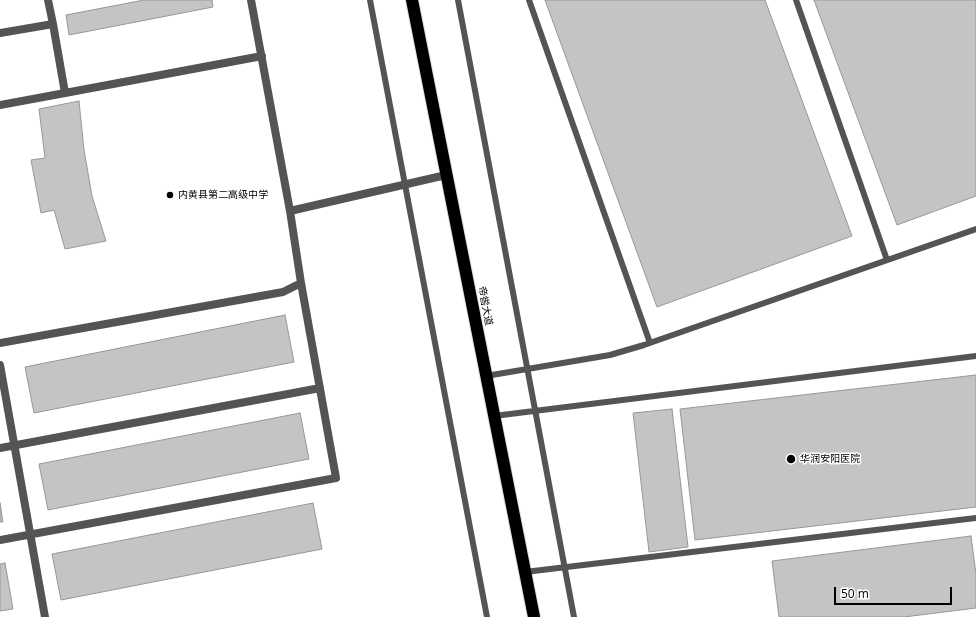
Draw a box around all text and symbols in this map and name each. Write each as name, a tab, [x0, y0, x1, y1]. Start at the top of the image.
place label: 内黄县第二高级中学	[178, 189, 268, 201]
marker: 内黄县第二高级中学	[165, 190, 175, 200]
street label: 帝喾大道	[475, 285, 495, 327]
marker: 华润安阳医院	[785, 453, 797, 465]
place label: 华润安阳医院	[800, 453, 860, 465]
scale bar	[836, 579, 954, 605]
text: 50 m	[841, 585, 869, 602]

